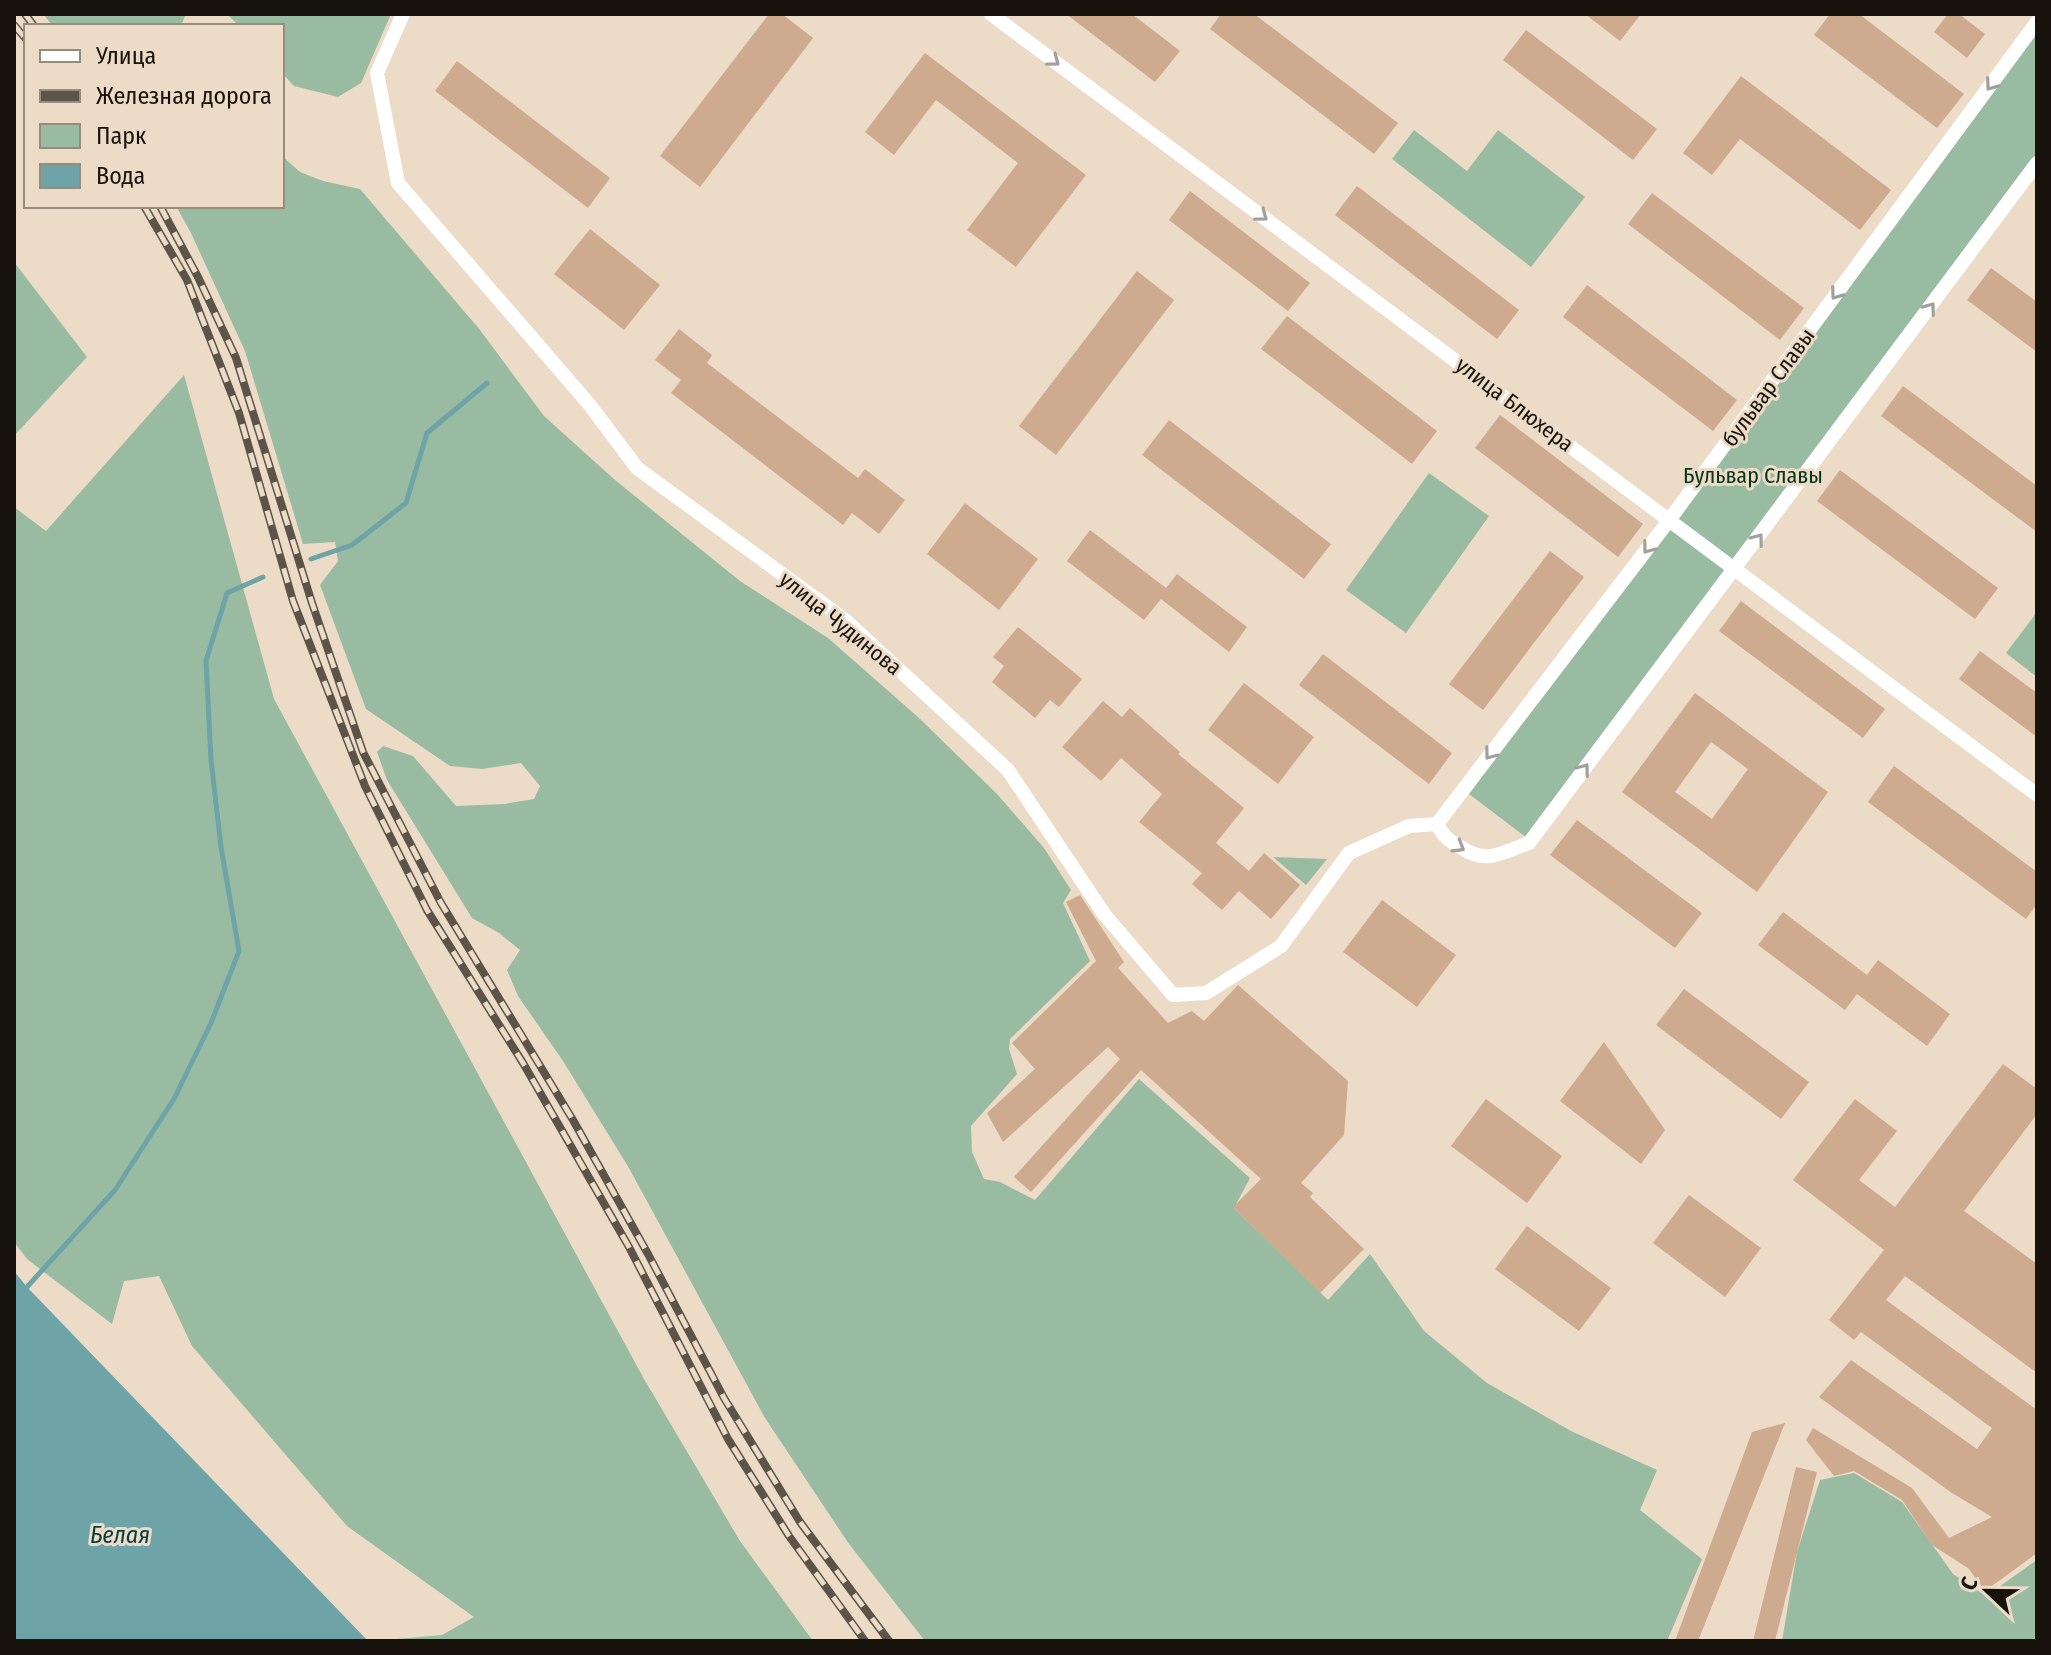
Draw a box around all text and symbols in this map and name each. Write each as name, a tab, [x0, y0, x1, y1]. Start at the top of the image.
legend	[24, 24, 284, 208]
text: Улица	[95, 42, 156, 70]
one-way arrow	[1045, 51, 1059, 65]
one-way arrow	[1986, 76, 2000, 91]
text: Железная дорога	[96, 82, 272, 110]
text: Парк	[96, 122, 147, 150]
text: Вода	[96, 162, 145, 190]
one-way arrow	[1253, 207, 1268, 221]
one-way arrow	[1832, 285, 1846, 300]
one-way arrow	[1920, 302, 1934, 316]
street label: бульвар Славы	[1716, 323, 1820, 452]
street label: улица Блюхера	[1450, 351, 1579, 458]
park label: Бульвар Славы	[1683, 462, 1823, 489]
one-way arrow	[1748, 533, 1762, 547]
one-way arrow	[1644, 539, 1658, 554]
street label: улица Чудинова	[774, 566, 907, 681]
one-way arrow	[1486, 745, 1500, 760]
one-way arrow	[1575, 763, 1589, 778]
one-way arrow	[1450, 837, 1465, 853]
water label: Белая	[90, 1521, 150, 1549]
north arrow	[1947, 1551, 2027, 1631]
text: С	[1954, 1573, 1984, 1594]

